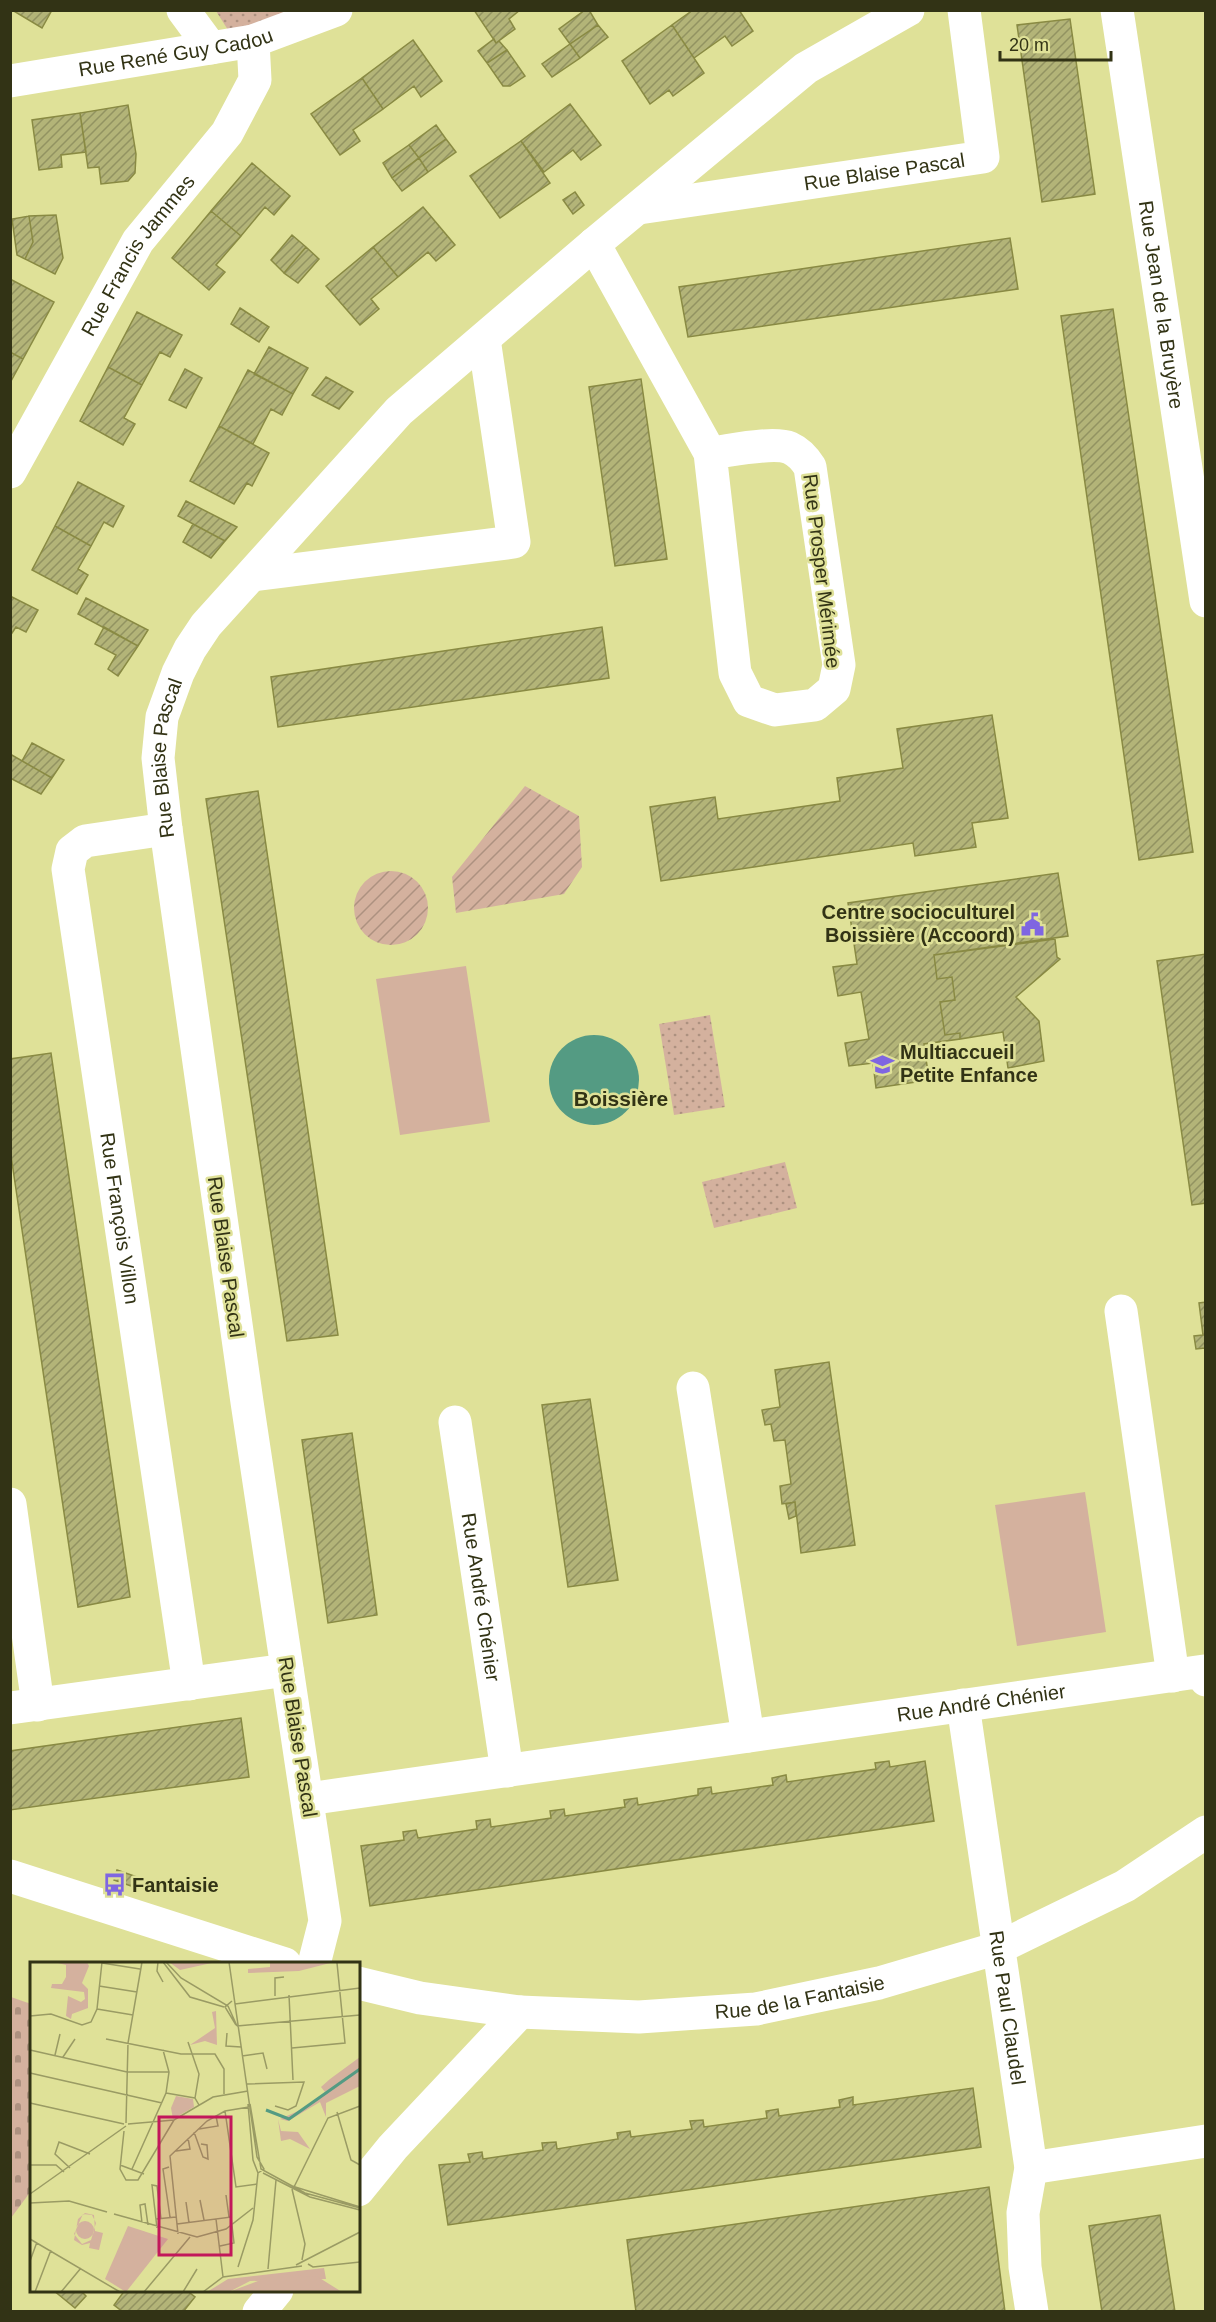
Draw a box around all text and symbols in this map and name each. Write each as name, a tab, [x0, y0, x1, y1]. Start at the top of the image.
street label: Rue René Guy Cadou	[77, 24, 276, 81]
scale bar	[1000, 24, 1111, 62]
text: 20 m	[1009, 35, 1049, 55]
street label: Rue Blaise Pascal	[802, 149, 966, 194]
street label: Rue Francis Jammes	[77, 170, 199, 340]
street label: Rue Jean de la Bruyère	[1135, 199, 1188, 410]
street label: Rue Prosper Mérimée	[799, 473, 845, 669]
street label: Rue Blaise Pascal	[147, 675, 186, 840]
place label: Centre socioculturel Boissière (Accoord)	[822, 901, 1015, 946]
public building icon: Centre socioculturel Boissière (Accoord)	[1020, 911, 1046, 937]
place label: Multiaccueil Petite Enfance	[900, 1041, 1038, 1086]
school or university icon: Multiaccueil Petite Enfance	[869, 1051, 895, 1077]
district label: Boissière	[574, 1087, 668, 1110]
street label: Rue François Villon	[96, 1131, 143, 1306]
street label: Rue Blaise Pascal	[204, 1175, 248, 1339]
street label: Rue André Chénier	[458, 1511, 505, 1683]
street label: Rue Blaise Pascal	[274, 1655, 322, 1819]
street label: Rue André Chénier	[895, 1680, 1067, 1726]
bus stop icon: Fantaisie	[101, 1872, 127, 1898]
place label: Fantaisie	[132, 1874, 219, 1896]
street label: Rue Paul Claudel	[985, 1929, 1030, 2086]
inset map	[30, 1962, 360, 2292]
street label: Rue de la Fantaisie	[714, 1971, 887, 2023]

